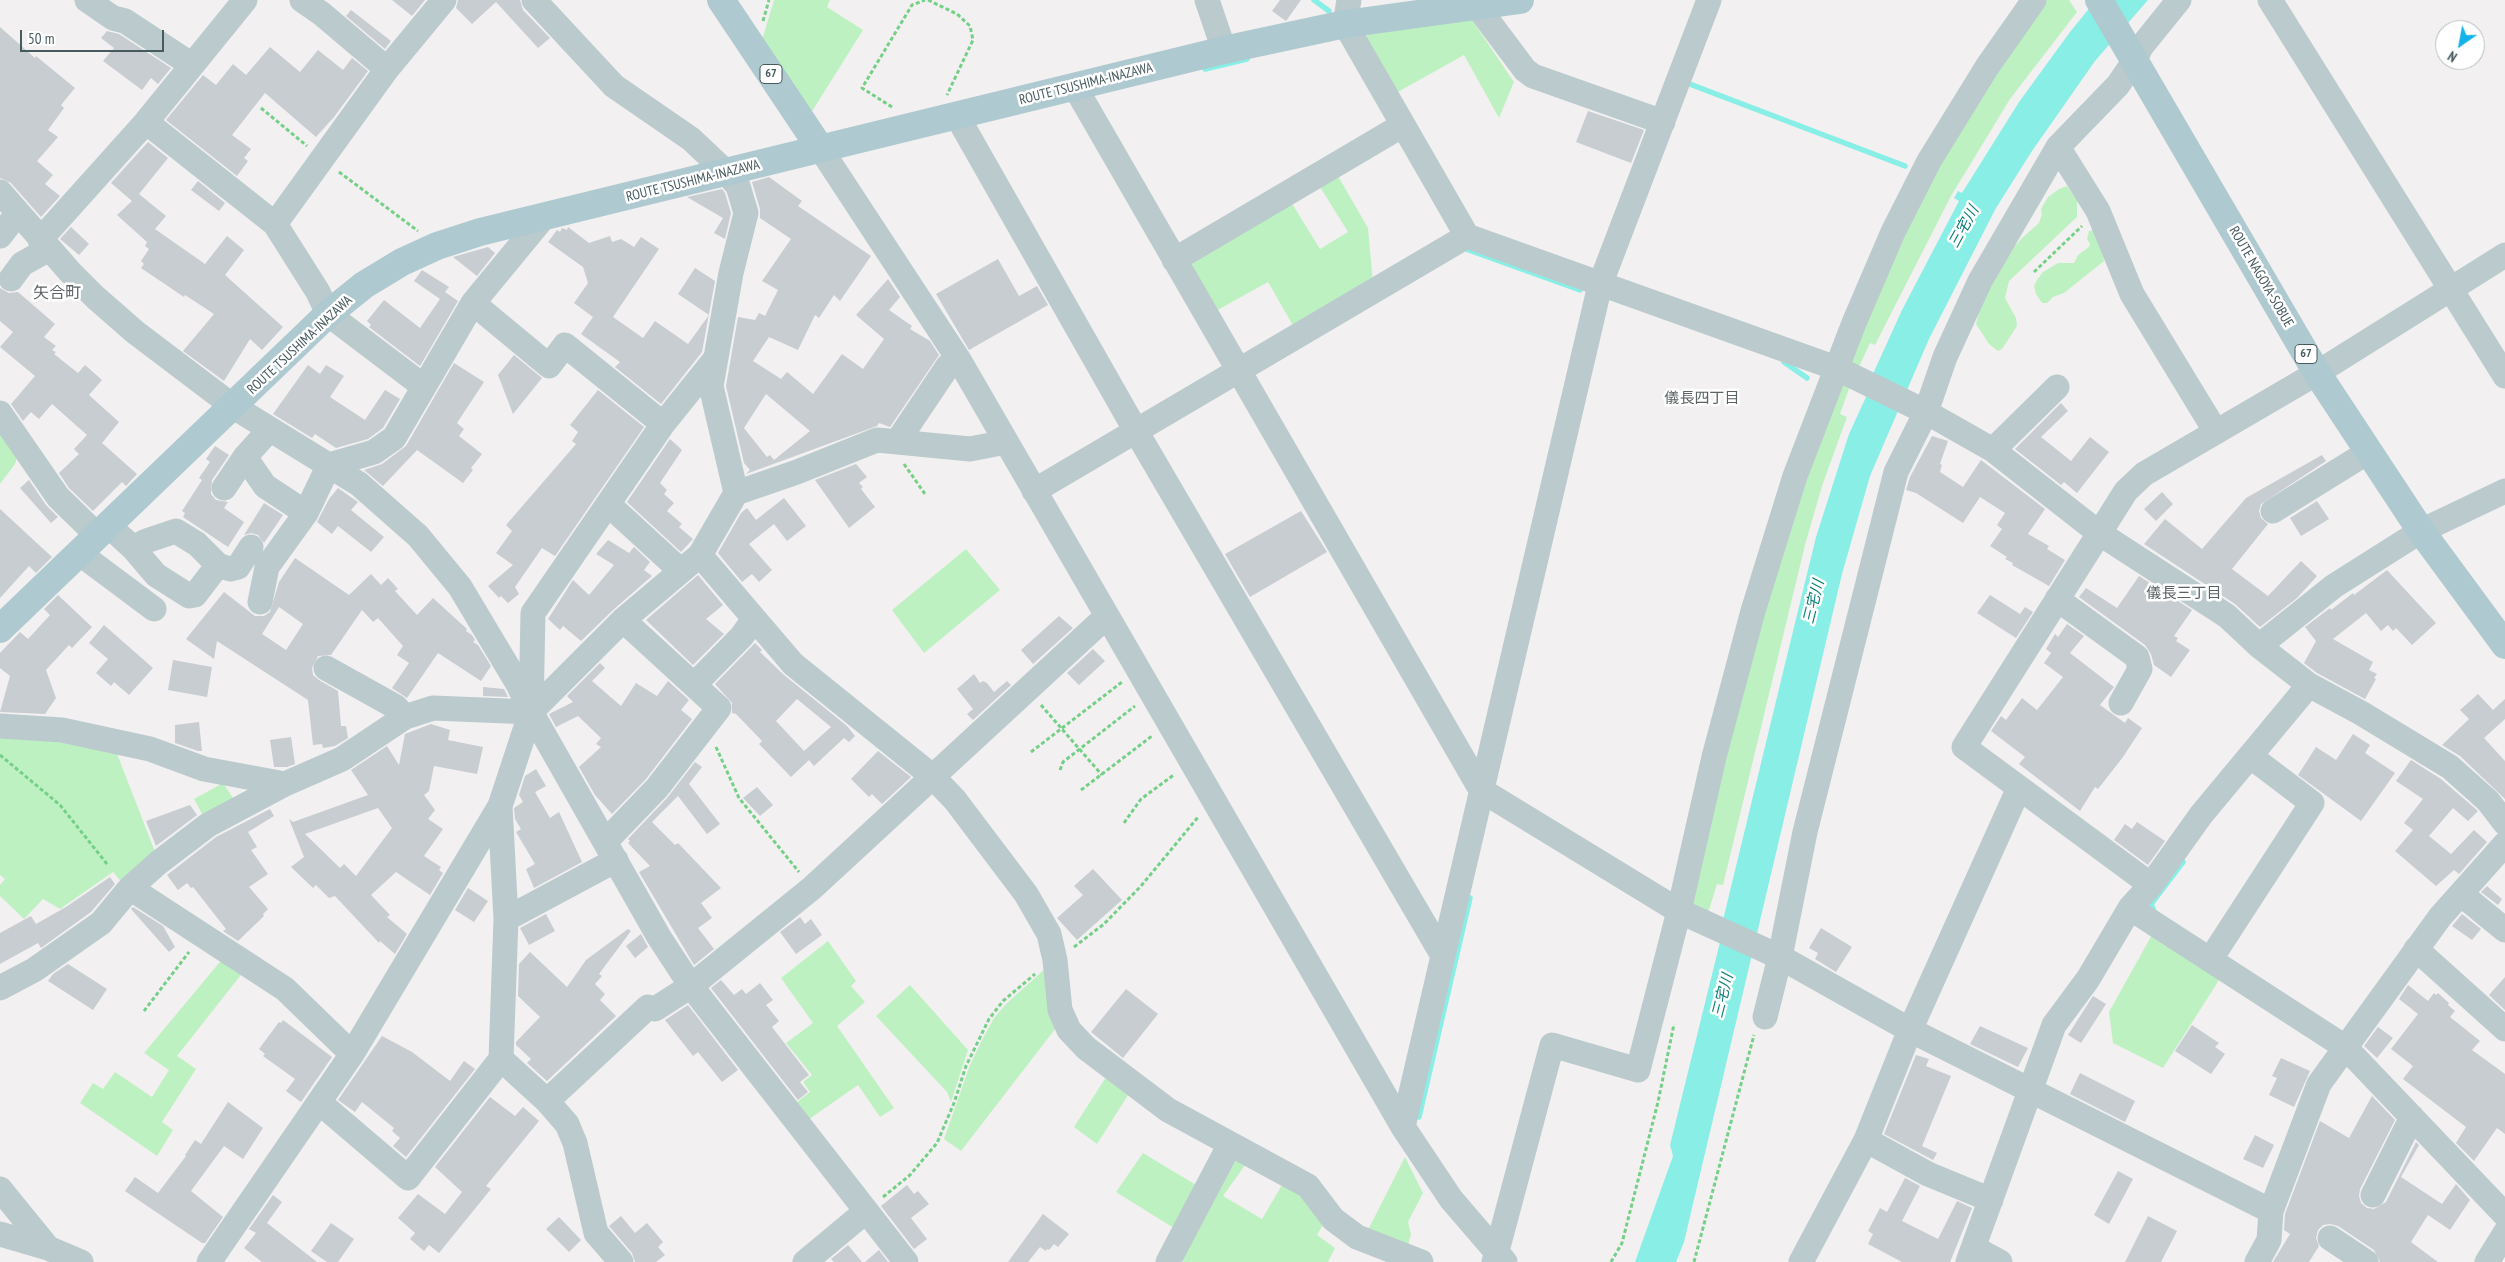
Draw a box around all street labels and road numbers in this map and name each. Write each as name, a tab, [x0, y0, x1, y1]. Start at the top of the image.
street label: ROUTE TSUSHIMA-INAZAWA	[1017, 59, 1155, 109]
road number: 67	[760, 64, 782, 84]
street label: ROUTE TSUSHIMA-INAZAWA	[624, 156, 762, 206]
street label: ROUTE NAGOYA-SOBUE	[2225, 223, 2297, 331]
street label: ROUTE TSUSHIMA-INAZAWA	[244, 292, 356, 398]
road number: 67	[2295, 344, 2317, 364]

